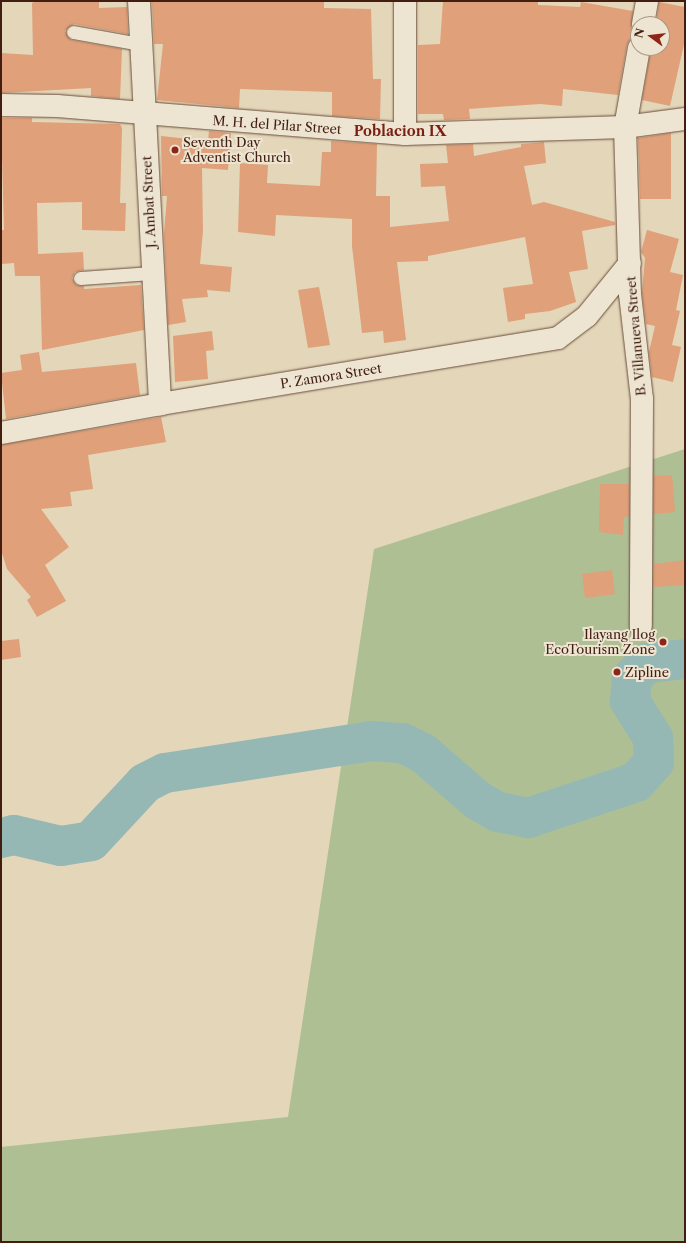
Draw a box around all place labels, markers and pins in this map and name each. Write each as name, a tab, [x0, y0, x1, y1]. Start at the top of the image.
place label: Seventh Day Adventist Church	[183, 135, 291, 166]
marker: Seventh Day Adventist Church	[170, 145, 180, 155]
place label: Ilayang Ilog EcoTourism Zone	[545, 627, 655, 658]
marker: Ilayang Ilog EcoTourism Zone	[658, 637, 668, 647]
place label: Zipline	[625, 664, 669, 680]
marker: Zipline	[612, 667, 622, 677]

